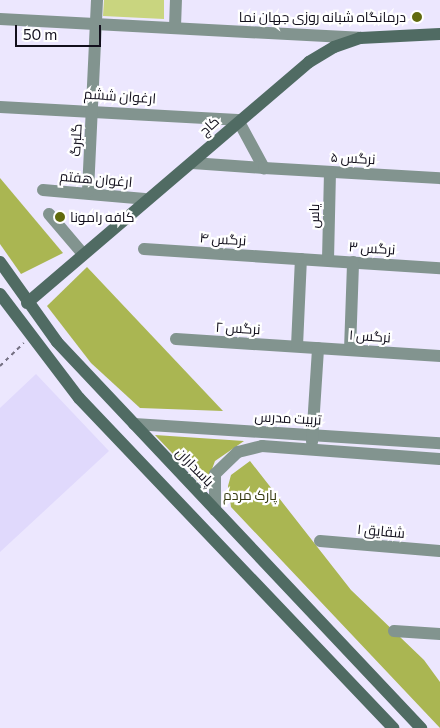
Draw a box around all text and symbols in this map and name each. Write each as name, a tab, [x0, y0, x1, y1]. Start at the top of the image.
place label: درمانگاه شبانه روزی جهان نما	[239, 9, 406, 25]
marker: درمانگاه شبانه روزی جهان نما	[410, 10, 424, 24]
scale bar	[18, 15, 104, 47]
text: 50 m	[23, 25, 57, 43]
street label: ارغوان ششم	[83, 85, 157, 107]
street label: کاج	[196, 113, 222, 139]
street label: گلبرگ	[67, 123, 85, 157]
street label: ۵ نرگس	[330, 148, 376, 168]
street label: ارغوان هفتم	[59, 167, 133, 191]
street label: یاس	[305, 203, 323, 229]
place label: کافه رامونا	[70, 209, 135, 225]
marker: کافه رامونا	[54, 211, 66, 223]
street label: نرگس ۴	[199, 229, 247, 249]
street label: نرگس ۳	[348, 238, 396, 258]
street label: نرگس ۲	[215, 318, 261, 338]
street label: نرگس ۱	[349, 326, 391, 346]
street label: تربیت مدرس	[254, 408, 322, 428]
street label: پاسداران	[172, 444, 218, 490]
park label: پارک مردم	[223, 487, 277, 503]
street label: شقایق ۱	[356, 521, 406, 541]

